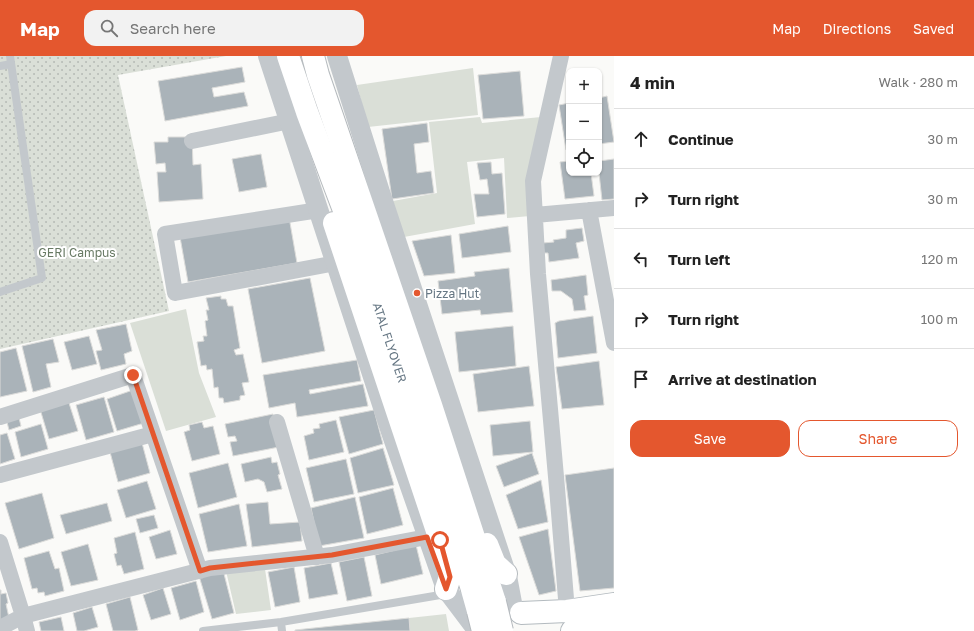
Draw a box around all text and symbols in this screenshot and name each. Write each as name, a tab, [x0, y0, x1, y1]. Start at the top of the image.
search box	[84, 10, 364, 46]
text: Map	[20, 17, 60, 40]
icon: search	[98, 17, 120, 39]
text: Search here	[130, 19, 216, 37]
text: Map	[772, 20, 801, 37]
text: Directions	[823, 20, 891, 37]
text: Saved	[913, 20, 954, 37]
map controls	[566, 68, 602, 176]
button: +	[566, 68, 602, 104]
text: 4 min	[630, 72, 675, 93]
text: Walk · 280 m	[879, 74, 958, 90]
button: −	[566, 104, 602, 140]
icon: ahead	[630, 128, 652, 150]
text: Continue	[668, 130, 734, 148]
text: 30 m	[928, 131, 958, 147]
button: locate	[566, 140, 602, 176]
icon: right	[630, 188, 652, 210]
text: Turn right	[668, 190, 739, 208]
text: 30 m	[928, 191, 958, 207]
park label: GERI Campus	[38, 245, 116, 260]
icon: left	[630, 248, 652, 270]
text: Turn left	[668, 250, 730, 268]
text: 120 m	[921, 251, 958, 267]
place label: Pizza Hut	[425, 286, 480, 301]
marker: Pizza Hut	[412, 288, 422, 298]
street label: ATAL FLYOVER	[370, 300, 411, 384]
icon: right	[630, 308, 652, 330]
text: Turn right	[668, 310, 739, 328]
text: 100 m	[921, 311, 958, 327]
route end	[124, 366, 142, 384]
icon: arrive	[630, 368, 652, 390]
text: Arrive at destination	[668, 370, 817, 388]
button: Save	[630, 420, 790, 457]
button: Share	[798, 420, 958, 457]
route start	[431, 531, 449, 549]

